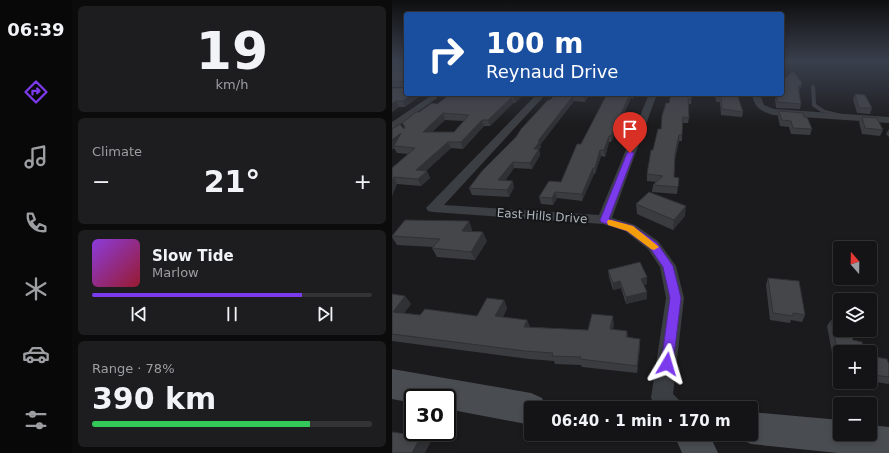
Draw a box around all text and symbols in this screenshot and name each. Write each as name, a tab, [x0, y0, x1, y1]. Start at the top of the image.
text: 06:39	[7, 19, 65, 40]
text: 19	[196, 21, 268, 81]
text: 100 m	[486, 27, 583, 60]
icon: right	[420, 28, 472, 80]
text: Reynaud Drive	[486, 61, 618, 82]
text: km/h	[216, 77, 248, 92]
icon: directions	[22, 78, 50, 106]
pin	[613, 112, 647, 153]
icon: arrive	[619, 118, 641, 140]
icon: music	[22, 143, 50, 171]
text: Climate	[92, 144, 142, 159]
text: 21°	[204, 164, 260, 199]
text: −	[92, 169, 110, 194]
text: +	[354, 169, 372, 194]
street label: East Hills Drive	[496, 206, 588, 226]
icon: phone	[22, 209, 50, 237]
north arrow	[833, 241, 877, 285]
map controls	[833, 241, 877, 441]
text: Slow Tide	[152, 247, 234, 265]
text: Marlow	[152, 265, 199, 280]
icon: climate	[22, 275, 50, 303]
button: layers	[833, 293, 877, 337]
icon: previous	[128, 303, 150, 325]
icon: pause	[221, 303, 243, 325]
icon: next	[314, 303, 336, 325]
icon: car	[22, 340, 50, 368]
position arrow	[646, 343, 688, 385]
button: +	[833, 345, 877, 389]
text: Range · 78%	[92, 361, 175, 376]
text: 390 km	[92, 381, 216, 416]
speed limit sign: 30	[404, 389, 456, 441]
button: −	[833, 397, 877, 441]
icon: filters	[22, 406, 50, 434]
text: 06:40 · 1 min · 170 m	[551, 412, 731, 430]

